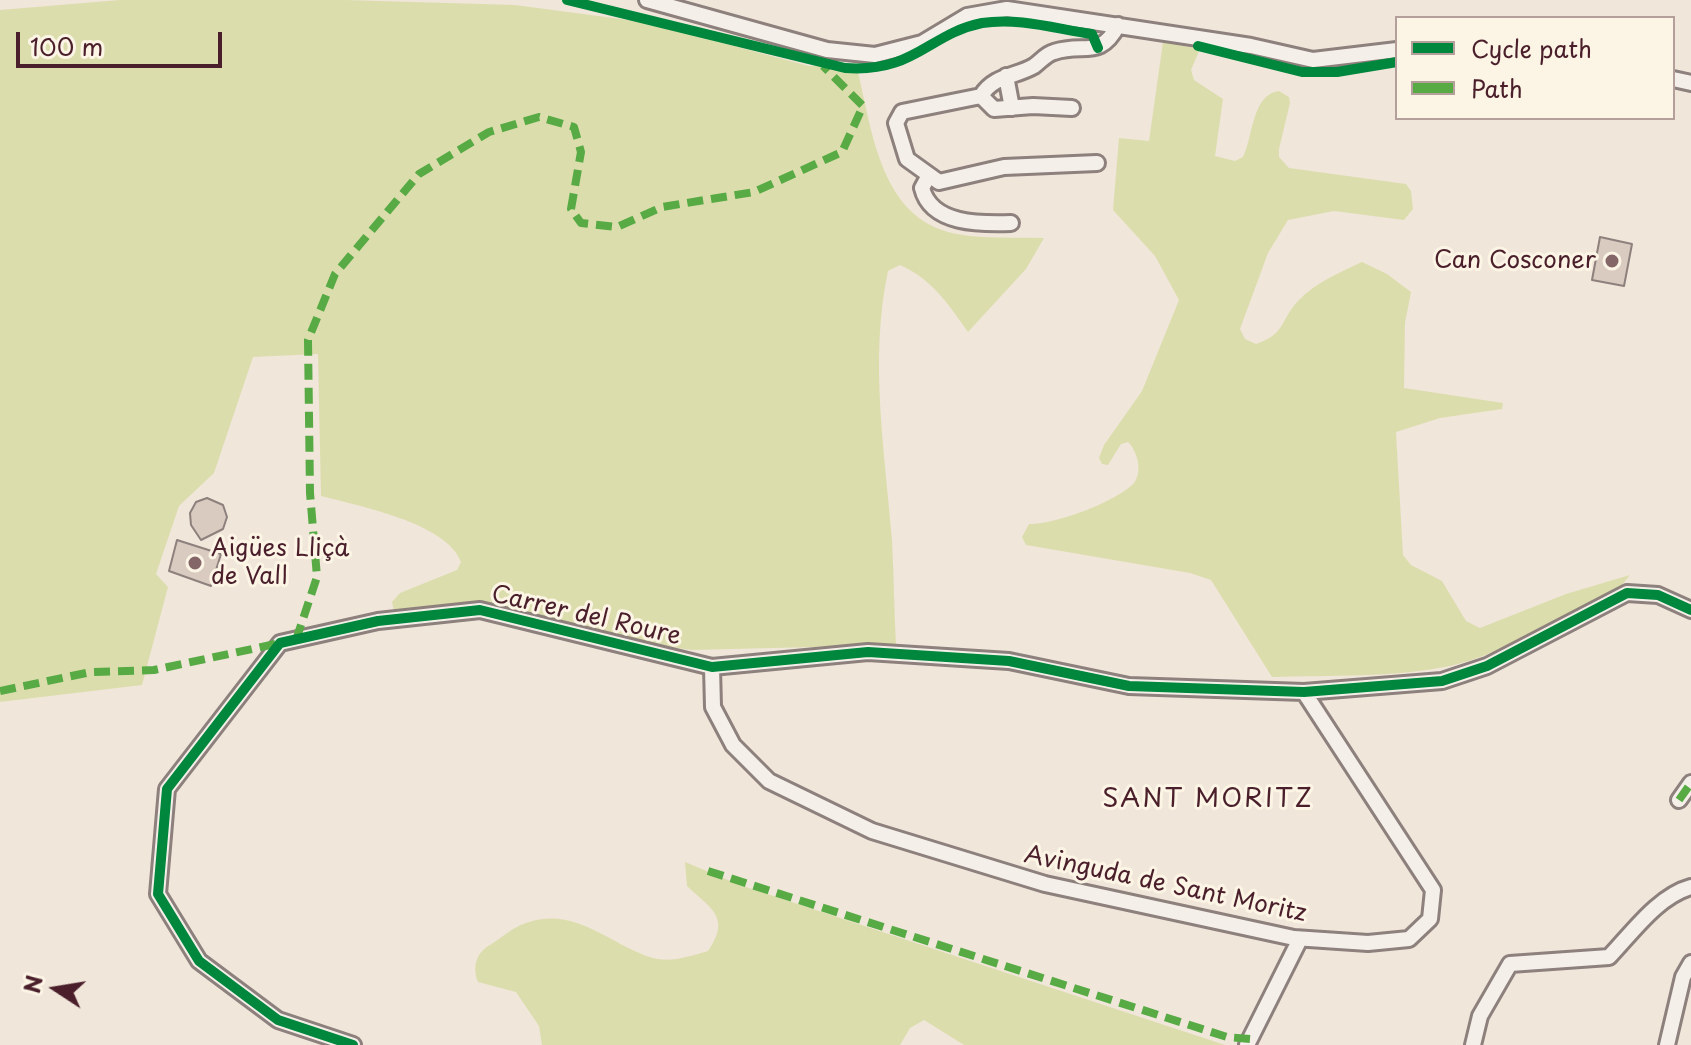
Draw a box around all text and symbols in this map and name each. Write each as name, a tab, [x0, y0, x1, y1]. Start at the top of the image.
scale bar	[20, 16, 226, 66]
legend	[1395, 16, 1675, 120]
text: 100 m	[30, 28, 103, 64]
text: Cycle path	[1471, 30, 1592, 66]
text: Path	[1471, 70, 1523, 106]
place label: Can Cosconer	[1434, 247, 1596, 275]
marker: Can Cosconer	[1603, 252, 1621, 270]
place label: Aigües Lliçà de Vall	[211, 535, 349, 591]
marker: Aigües Lliçà de Vall	[186, 554, 204, 572]
street label: Carrer del Roure	[489, 580, 683, 652]
district label: SANT MORITZ	[1102, 784, 1314, 816]
street label: Avinguda de Sant Moritz	[1021, 841, 1309, 929]
north arrow	[16, 949, 96, 1029]
text: N	[14, 972, 50, 996]

